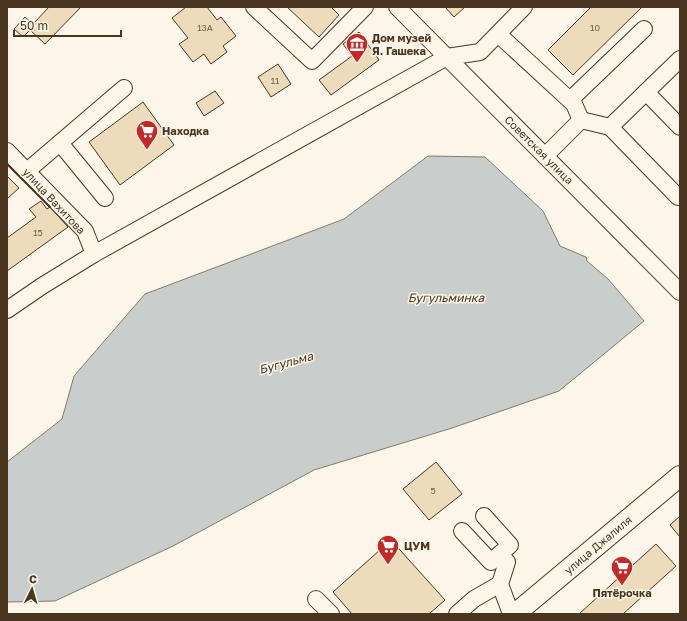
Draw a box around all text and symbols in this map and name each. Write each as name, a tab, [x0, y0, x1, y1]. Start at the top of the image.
scale bar	[14, 12, 121, 38]
text: 50 m	[20, 18, 48, 33]
house number: 13А	[197, 22, 213, 33]
house number: 10	[590, 22, 600, 33]
museum icon: Дом музей Я. Гашека	[344, 31, 370, 64]
place label: Дом музей Я. Гашека	[372, 31, 431, 57]
house number: 11	[271, 75, 280, 86]
street label: Советская улица	[502, 113, 576, 187]
supermarket icon: Находка	[134, 118, 160, 151]
place label: Находка	[162, 124, 209, 137]
street label: улица Вахитова	[20, 165, 88, 236]
house number: 15	[33, 227, 43, 238]
water label: Бугульминка	[408, 290, 486, 305]
water label: Бугульма	[257, 348, 316, 377]
house number: 5	[430, 485, 436, 496]
street label: улица Джалиля	[561, 513, 634, 577]
supermarket icon: ЦУМ	[375, 533, 401, 566]
place label: ЦУМ	[404, 539, 430, 552]
supermarket icon: Пятёрочка	[609, 554, 635, 587]
north arrow	[12, 569, 52, 609]
text: С	[28, 572, 38, 585]
place label: Пятёрочка	[592, 586, 652, 599]

